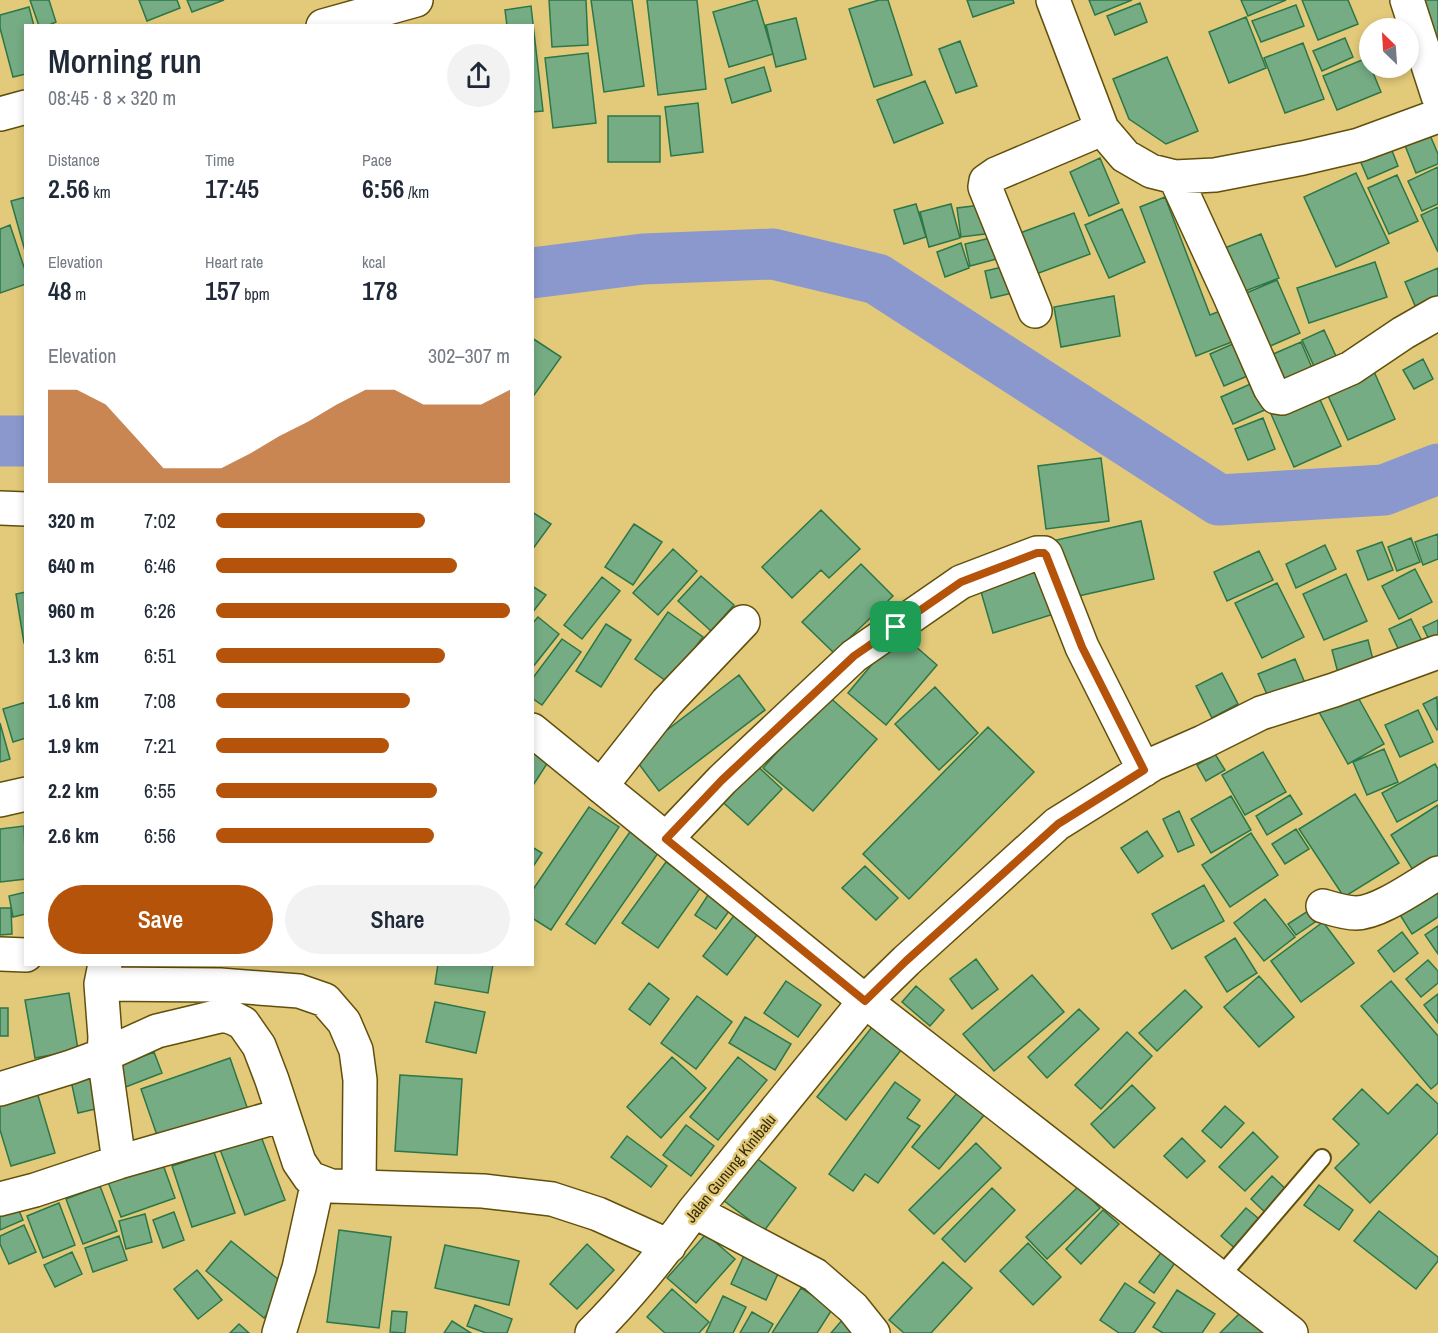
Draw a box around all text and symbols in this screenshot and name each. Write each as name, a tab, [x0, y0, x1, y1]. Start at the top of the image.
north arrow	[1359, 18, 1419, 78]
map controls	[1359, 18, 1419, 78]
text: Morning run	[48, 39, 202, 83]
button: share	[447, 44, 510, 107]
text: 08:45 · 8 × 320 m	[48, 84, 176, 111]
text: Distance	[48, 149, 100, 171]
text: Time	[205, 149, 235, 171]
text: Pace	[362, 149, 392, 171]
text: 2.56	[48, 171, 90, 206]
text: 17:45	[205, 171, 259, 206]
text: 6:56	[362, 171, 404, 206]
text: km	[90, 181, 111, 203]
text: /km	[404, 181, 429, 203]
text: Elevation	[48, 251, 103, 273]
text: Heart rate	[205, 251, 263, 273]
text: kcal	[362, 251, 385, 273]
text: 48	[48, 273, 72, 308]
text: 157	[205, 273, 241, 308]
text: 178	[362, 273, 398, 308]
text: m	[72, 283, 86, 305]
text: bpm	[241, 283, 270, 305]
text: Elevation	[48, 342, 116, 369]
text: 302–307 m	[428, 342, 510, 369]
text: 320 m	[48, 507, 95, 534]
text: 7:02	[144, 507, 176, 534]
text: 640 m	[48, 552, 95, 579]
text: 6:46	[144, 552, 176, 579]
text: 960 m	[48, 597, 95, 624]
text: 6:26	[144, 597, 176, 624]
pin	[870, 601, 921, 652]
icon: arrive	[879, 610, 912, 643]
text: 1.3 km	[48, 642, 99, 669]
text: 6:51	[144, 642, 176, 669]
text: 1.6 km	[48, 687, 99, 714]
text: 7:08	[144, 687, 176, 714]
text: 1.9 km	[48, 732, 99, 759]
text: 7:21	[144, 732, 176, 759]
text: 2.2 km	[48, 777, 99, 804]
text: 6:55	[144, 777, 176, 804]
text: 2.6 km	[48, 822, 99, 849]
text: 6:56	[144, 822, 176, 849]
button: Save	[48, 885, 273, 954]
button: Share	[285, 885, 510, 954]
street label: Jalan Gunung Kinibalu	[679, 1109, 781, 1227]

